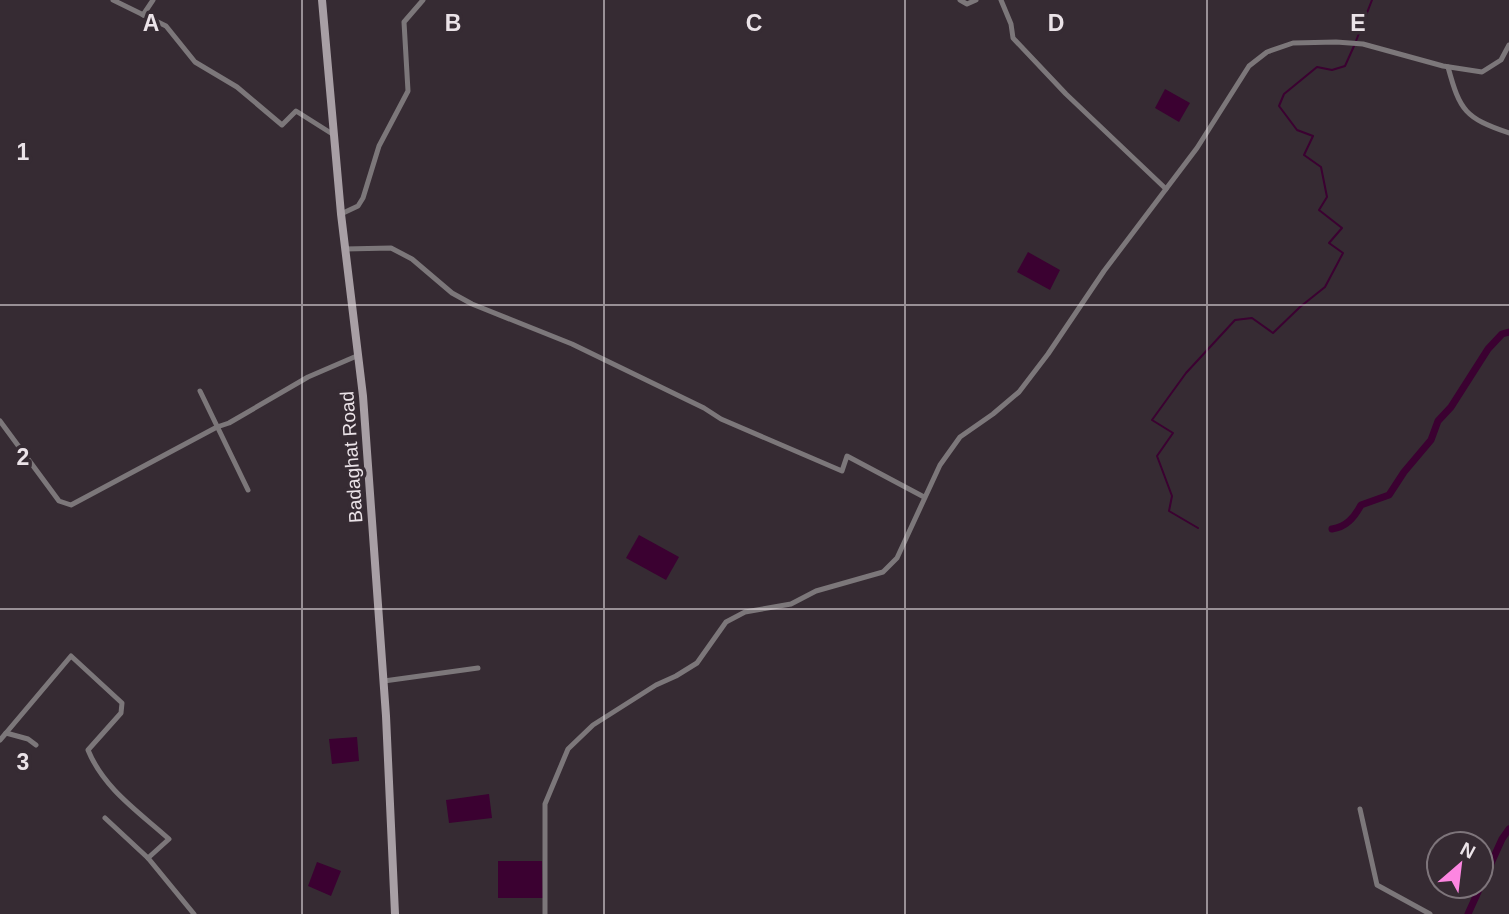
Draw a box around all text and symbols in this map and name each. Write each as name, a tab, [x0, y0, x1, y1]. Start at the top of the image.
text: A	[143, 10, 159, 36]
text: B	[445, 10, 461, 36]
text: C	[746, 10, 762, 36]
text: D	[1048, 10, 1064, 36]
text: E	[1350, 10, 1366, 36]
text: 1	[17, 139, 30, 165]
street label: Badaghat Road	[336, 390, 367, 524]
text: 2	[17, 444, 29, 470]
text: 3	[17, 749, 29, 775]
north arrow	[1425, 830, 1495, 900]
text: N	[1457, 838, 1479, 863]

